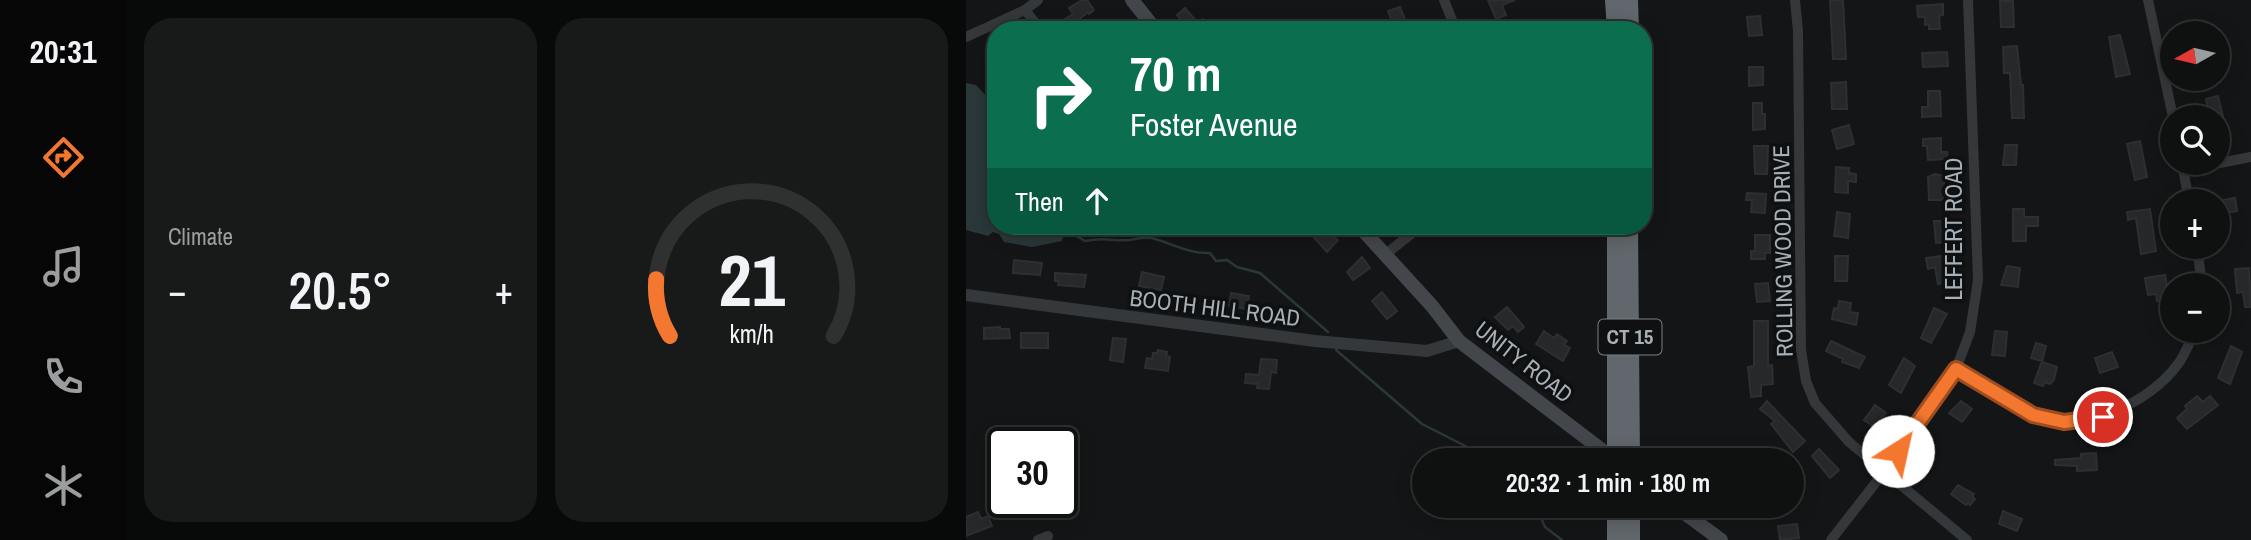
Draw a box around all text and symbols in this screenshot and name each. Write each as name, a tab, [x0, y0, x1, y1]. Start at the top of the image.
north arrow	[2160, 21, 2230, 91]
map controls	[2160, 21, 2230, 343]
text: 20:31	[29, 30, 97, 73]
text: 70 m	[1130, 40, 1222, 106]
icon: right	[1015, 49, 1106, 140]
text: Foster Avenue	[1130, 103, 1298, 146]
button: search	[2160, 105, 2230, 175]
icon: directions	[39, 133, 88, 182]
street label: ROLLING WOOD DRIVE	[1765, 145, 1800, 357]
street label: LEFFERT ROAD	[1938, 158, 1969, 300]
icon: ahead	[1078, 182, 1116, 220]
text: Then	[1015, 184, 1064, 219]
button: +	[2160, 189, 2230, 259]
text: Climate	[168, 221, 233, 252]
text: 21	[718, 231, 785, 329]
icon: music	[39, 242, 88, 291]
text: 20.5°	[289, 255, 392, 325]
text: −	[168, 265, 186, 316]
text: +	[495, 265, 513, 316]
button: −	[2160, 273, 2230, 343]
street label: BOOTH HILL ROAD	[1128, 282, 1302, 333]
street label: UNITY ROAD	[1469, 314, 1580, 410]
text: km/h	[729, 317, 774, 351]
road number: CT 15	[1598, 320, 1662, 354]
icon: phone	[39, 352, 88, 401]
pin	[2073, 387, 2133, 447]
icon: arrive	[2084, 398, 2122, 436]
position arrow	[1861, 414, 1935, 488]
speed limit sign: 30	[987, 427, 1078, 518]
icon: climate	[39, 461, 88, 510]
text: 20:32 · 1 min · 180 m	[1506, 465, 1710, 500]

